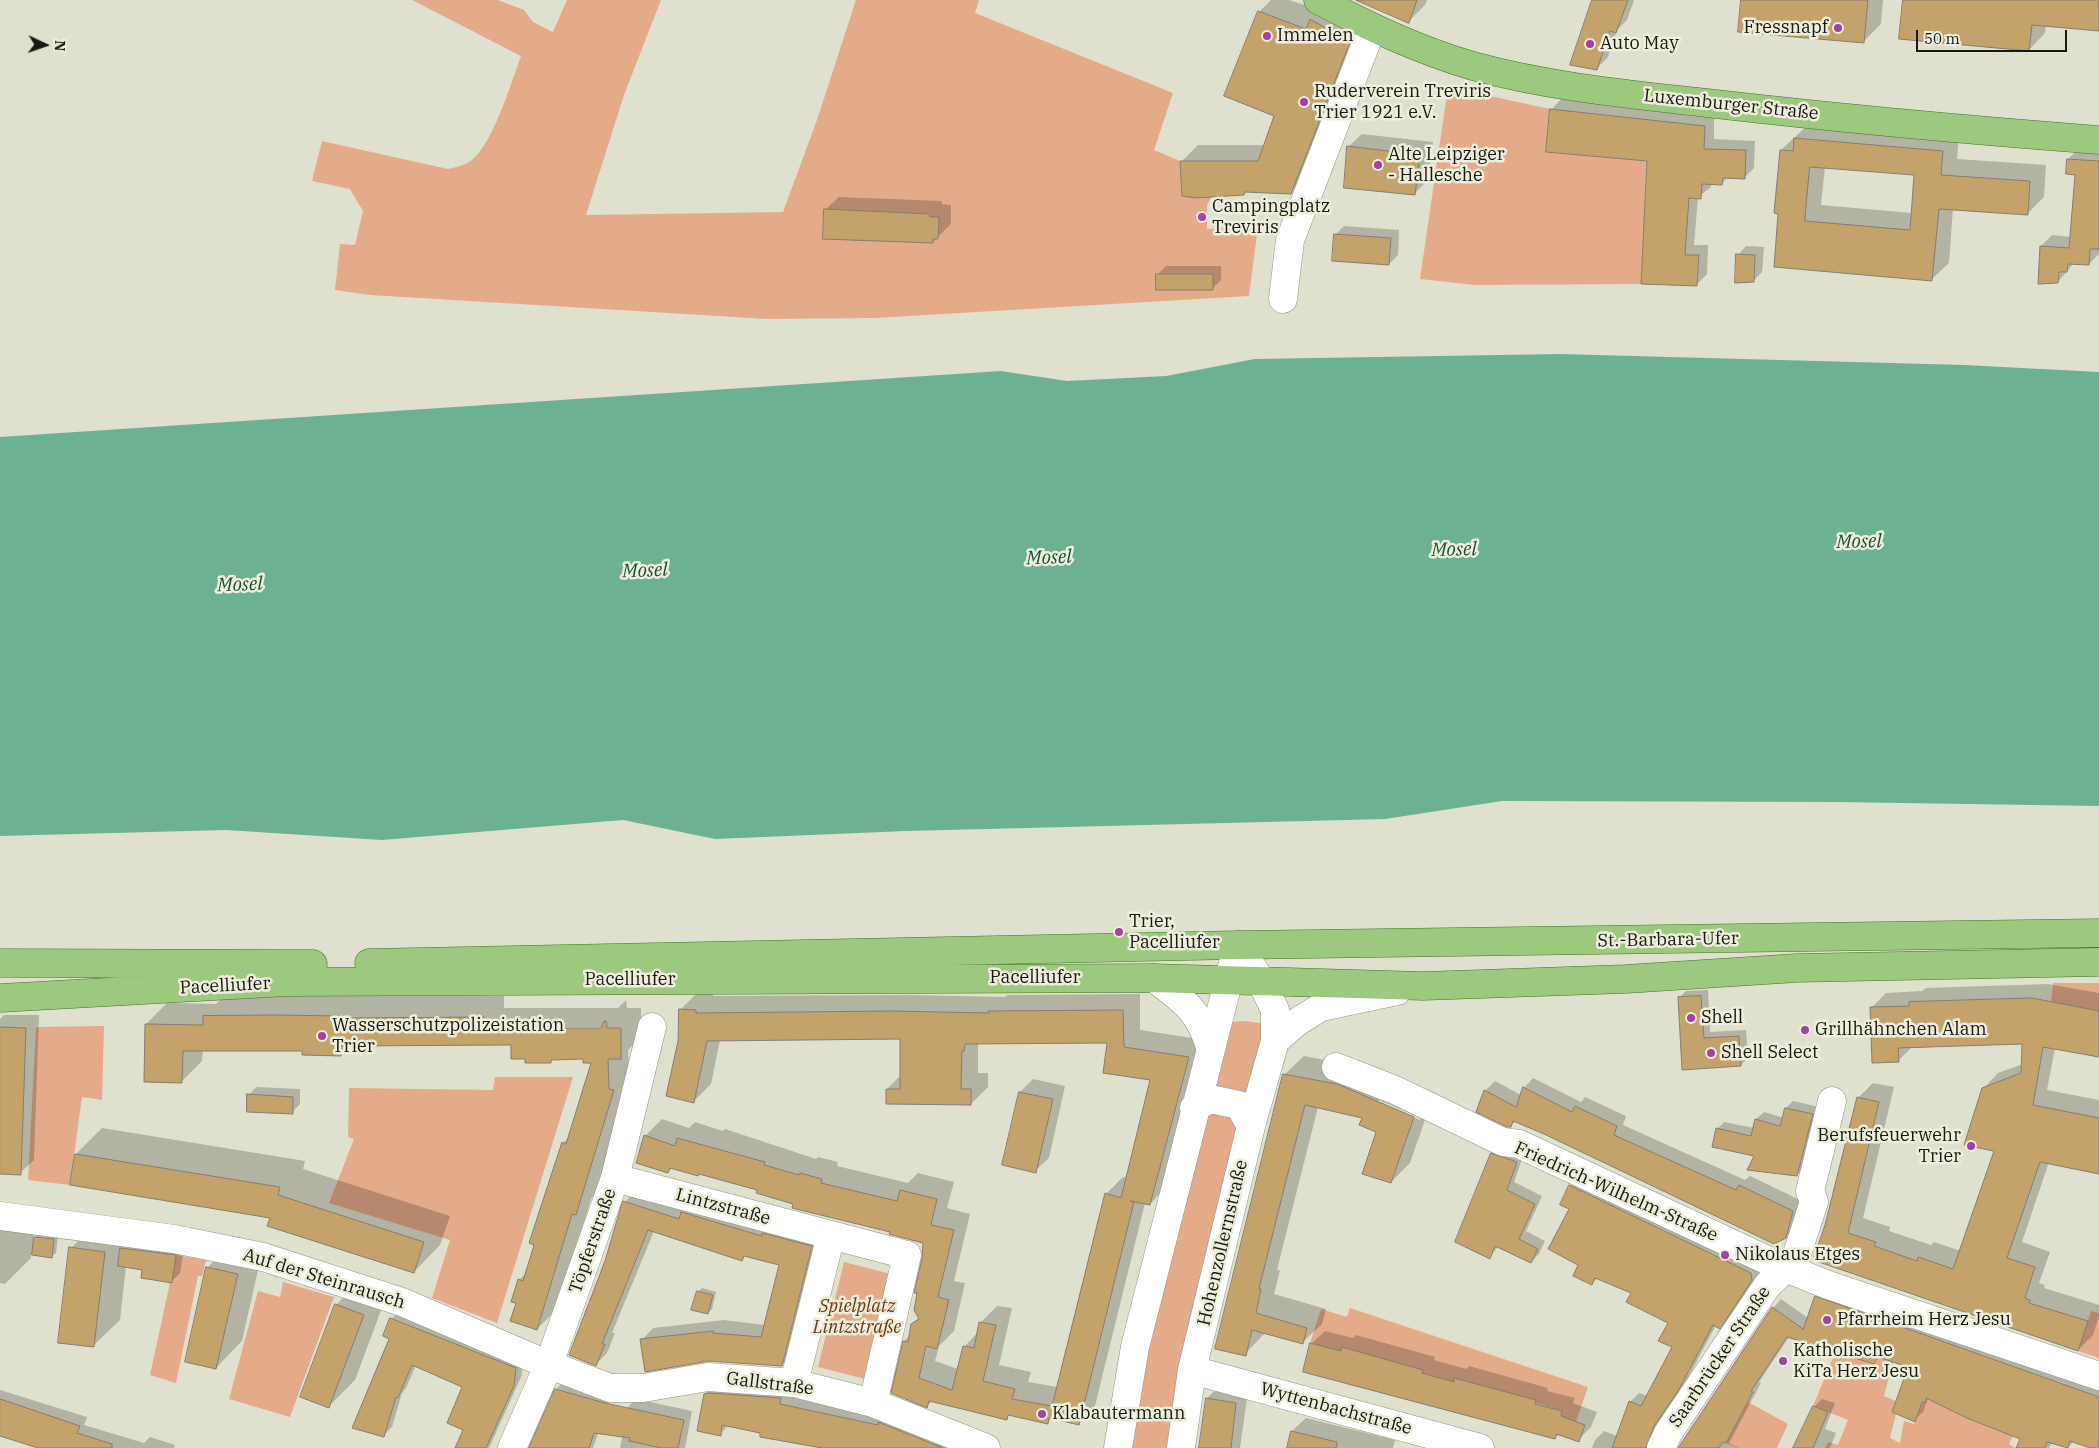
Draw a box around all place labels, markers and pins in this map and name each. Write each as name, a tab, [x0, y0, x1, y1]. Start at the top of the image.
place label: Fressnapf	[1744, 17, 1828, 39]
marker: Fressnapf	[1832, 22, 1844, 34]
place label: Immelen	[1277, 25, 1354, 47]
marker: Immelen	[1261, 30, 1273, 42]
place label: Auto May	[1600, 33, 1679, 55]
marker: Auto May	[1584, 38, 1596, 50]
place label: Ruderverein Treviris Trier 1921 e.V.	[1314, 81, 1491, 124]
marker: Ruderverein Treviris Trier 1921 e.V.	[1298, 96, 1310, 108]
place label: Alte Leipziger - Hallesche	[1388, 144, 1505, 186]
marker: Alte Leipziger - Hallesche	[1372, 159, 1384, 171]
place label: Campingplatz Treviris	[1212, 196, 1330, 238]
marker: Campingplatz Treviris	[1196, 211, 1208, 223]
place label: Trier, Pacelliufer	[1129, 911, 1220, 954]
marker: Trier, Pacelliufer	[1113, 926, 1125, 938]
place label: Shell	[1701, 1007, 1743, 1029]
marker: Shell	[1685, 1012, 1697, 1024]
place label: Wasserschutzpolizeistation Trier	[332, 1015, 564, 1058]
place label: Grillhähnchen Alam	[1815, 1019, 1987, 1041]
marker: Grillhähnchen Alam	[1799, 1024, 1811, 1036]
marker: Wasserschutzpolizeistation Trier	[316, 1030, 328, 1042]
place label: Shell Select	[1721, 1042, 1818, 1064]
marker: Shell Select	[1705, 1047, 1717, 1059]
place label: Berufsfeuerwehr Trier	[1817, 1125, 1961, 1168]
marker: Berufsfeuerwehr Trier	[1965, 1140, 1977, 1152]
place label: Nikolaus Etges	[1735, 1244, 1860, 1266]
marker: Nikolaus Etges	[1719, 1249, 1731, 1261]
place label: Pfarrheim Herz Jesu	[1837, 1309, 2011, 1331]
marker: Pfarrheim Herz Jesu	[1821, 1314, 1833, 1326]
place label: Katholische KiTa Herz Jesu	[1793, 1340, 1919, 1382]
marker: Katholische KiTa Herz Jesu	[1777, 1355, 1789, 1367]
place label: Klabautermann	[1052, 1403, 1186, 1425]
marker: Klabautermann	[1036, 1408, 1048, 1420]

